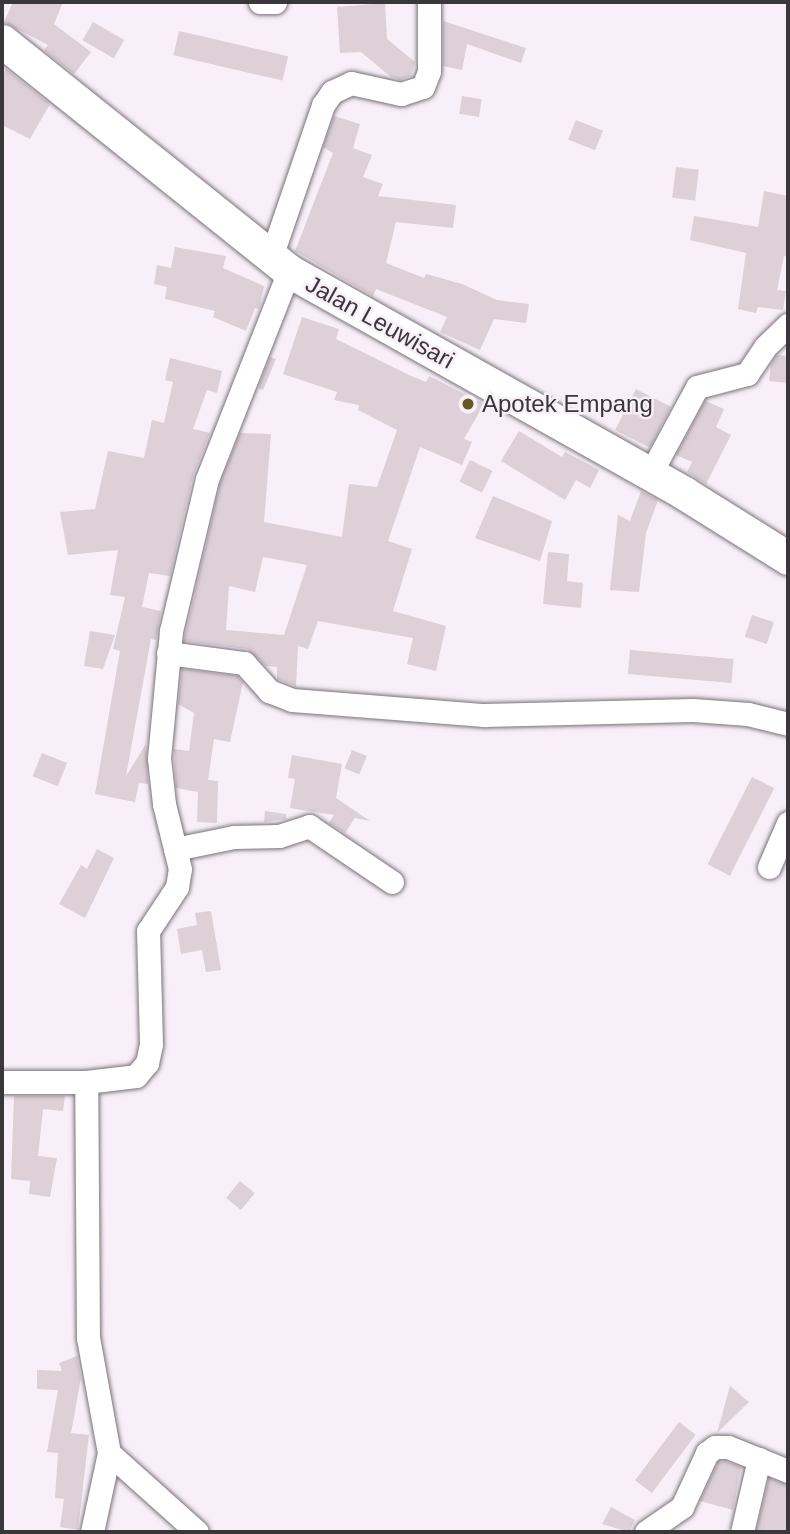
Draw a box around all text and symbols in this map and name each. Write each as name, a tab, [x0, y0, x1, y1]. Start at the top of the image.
street label: Jalan Leuwisari	[301, 269, 459, 375]
place label: Apotek Empang	[482, 390, 653, 418]
marker: Apotek Empang	[460, 396, 476, 412]

